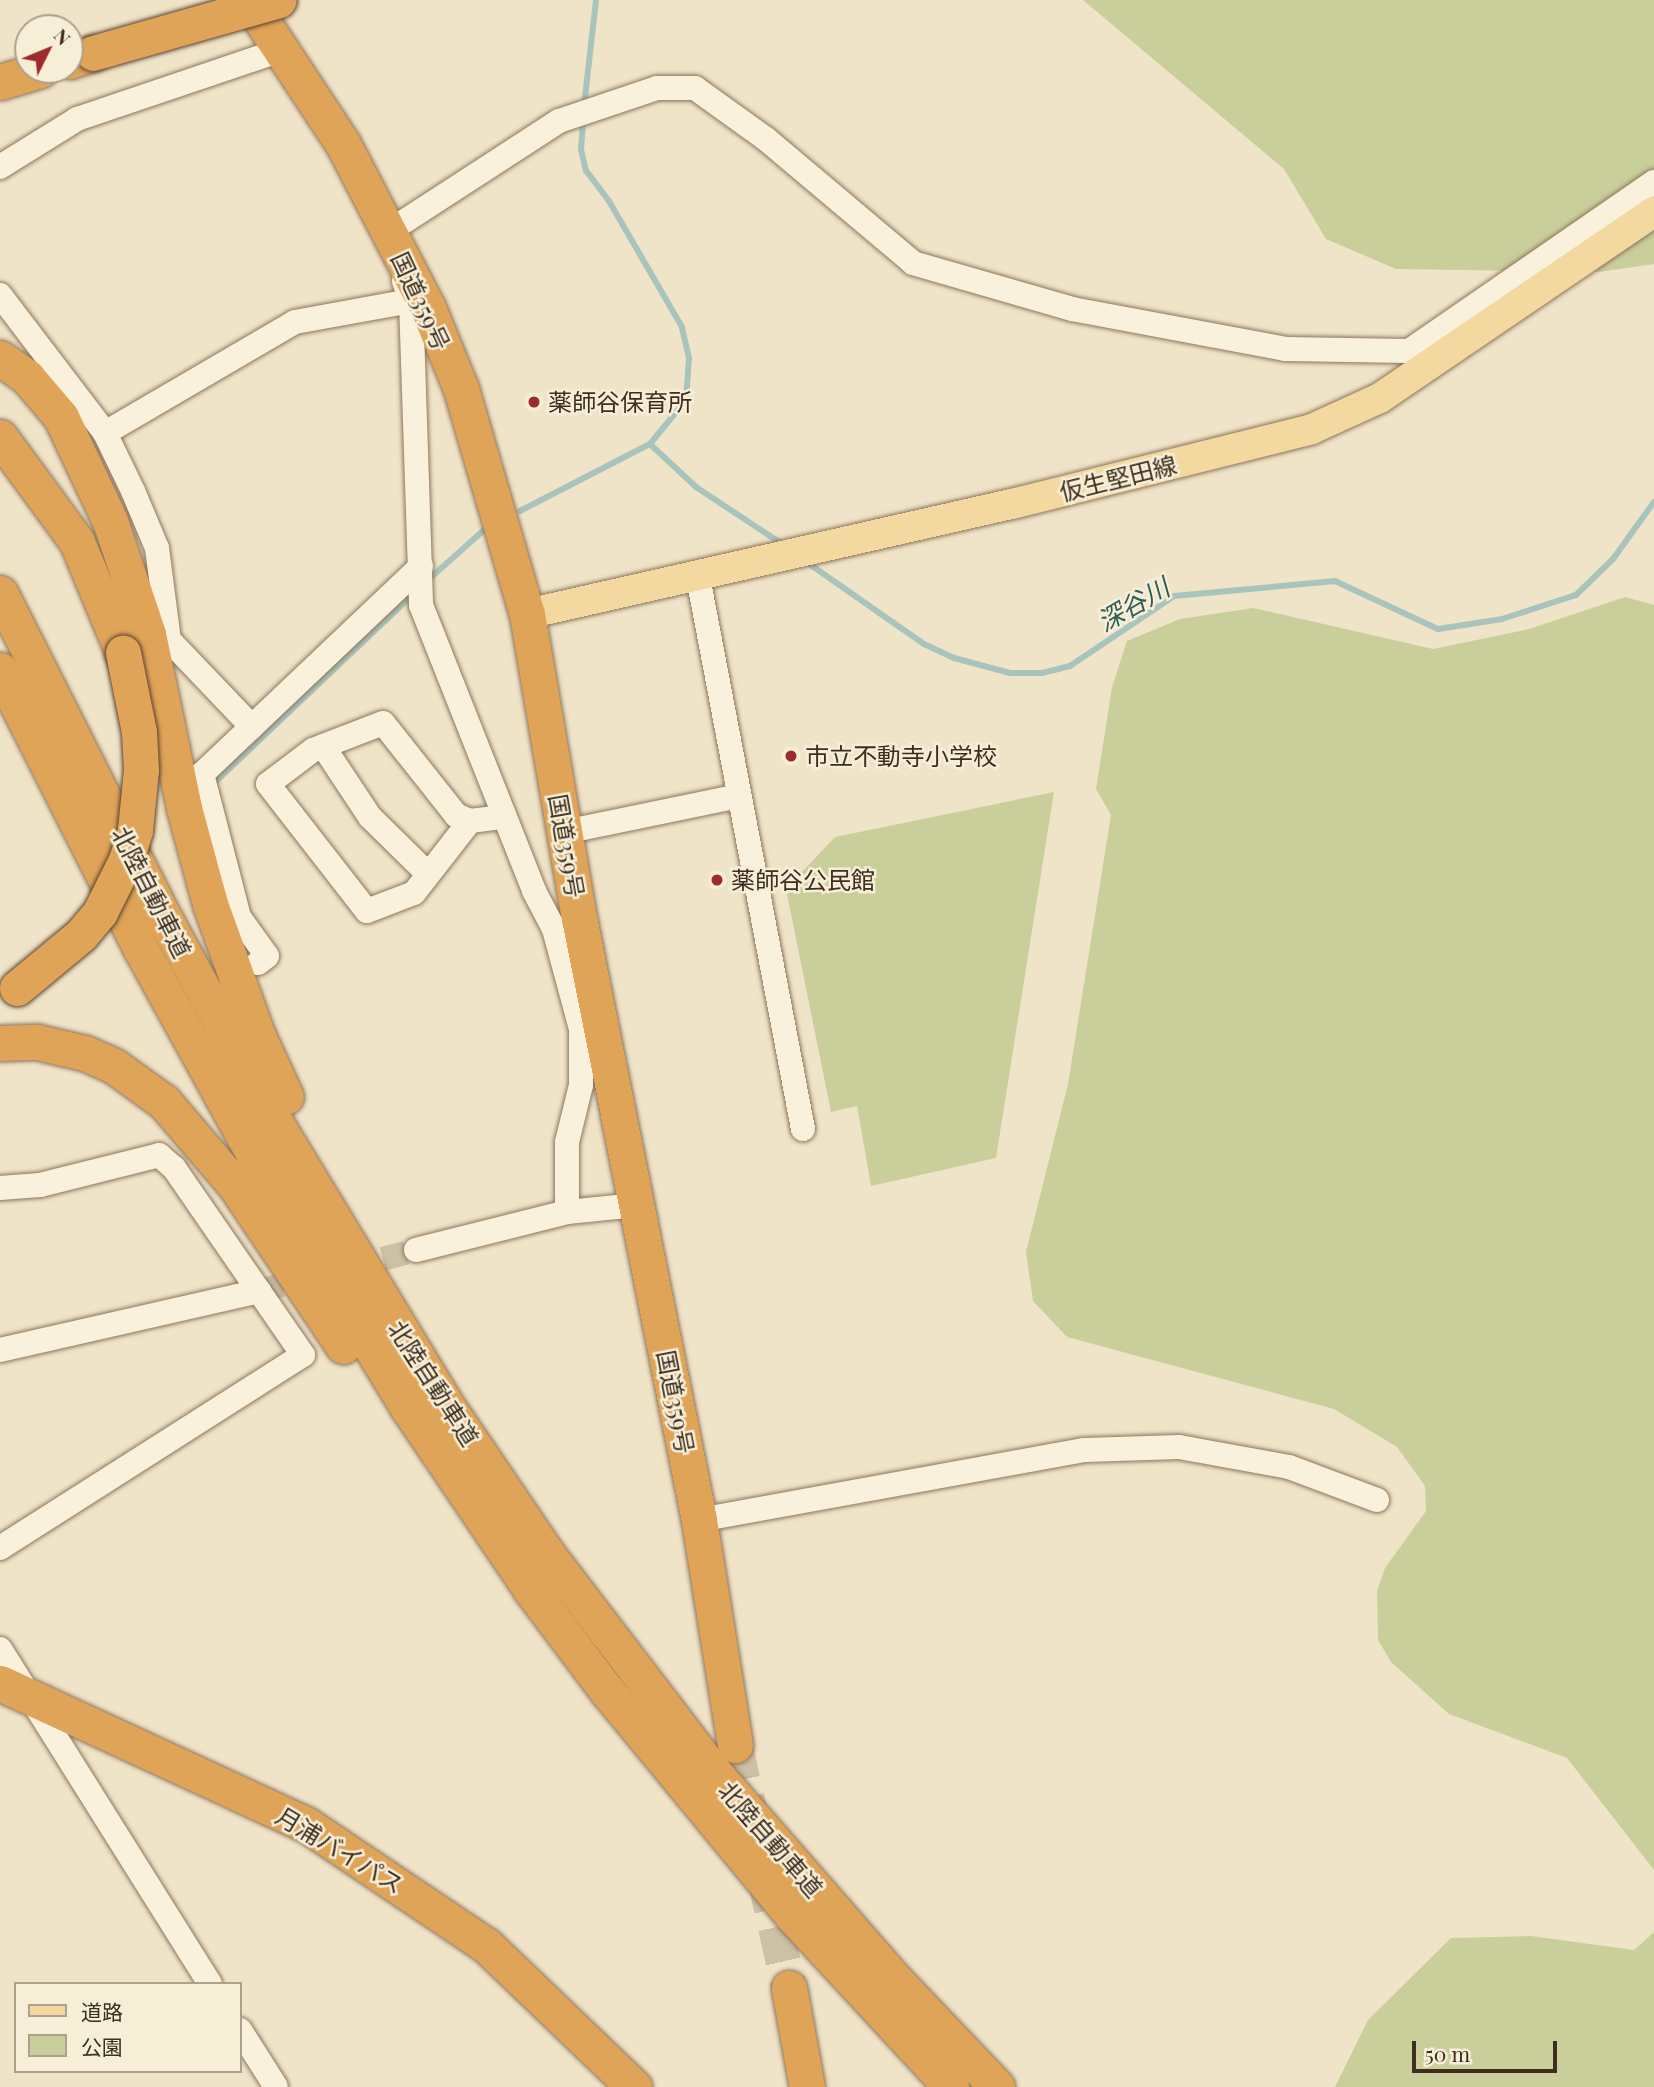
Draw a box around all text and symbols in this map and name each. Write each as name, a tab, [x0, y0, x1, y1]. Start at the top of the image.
north arrow	[14, 14, 84, 84]
text: N	[49, 22, 77, 50]
street label: 国道359号	[386, 247, 456, 355]
place label: 薬師谷保育所	[548, 388, 692, 416]
marker: 薬師谷保育所	[526, 394, 542, 410]
street label: 仮生堅田線	[1056, 450, 1180, 506]
water label: 深谷川	[1091, 571, 1175, 637]
place label: 市立不動寺小学校	[805, 742, 997, 770]
marker: 市立不動寺小学校	[783, 748, 799, 764]
street label: 国道359号	[544, 792, 590, 900]
street label: 北陸自動車道	[106, 821, 198, 963]
place label: 薬師谷公民館	[731, 866, 875, 894]
marker: 薬師谷公民館	[709, 872, 725, 888]
street label: 北陸自動車道	[383, 1315, 485, 1451]
street label: 国道359号	[652, 1348, 700, 1456]
street label: 北陸自動車道	[713, 1775, 829, 1903]
street label: 月浦バイパス	[271, 1801, 409, 1899]
legend	[14, 1982, 242, 2073]
text: 道路	[81, 1997, 123, 2025]
scale bar	[1416, 2028, 1561, 2072]
text: 公園	[81, 2032, 123, 2060]
text: 50 m	[1425, 2039, 1470, 2067]

